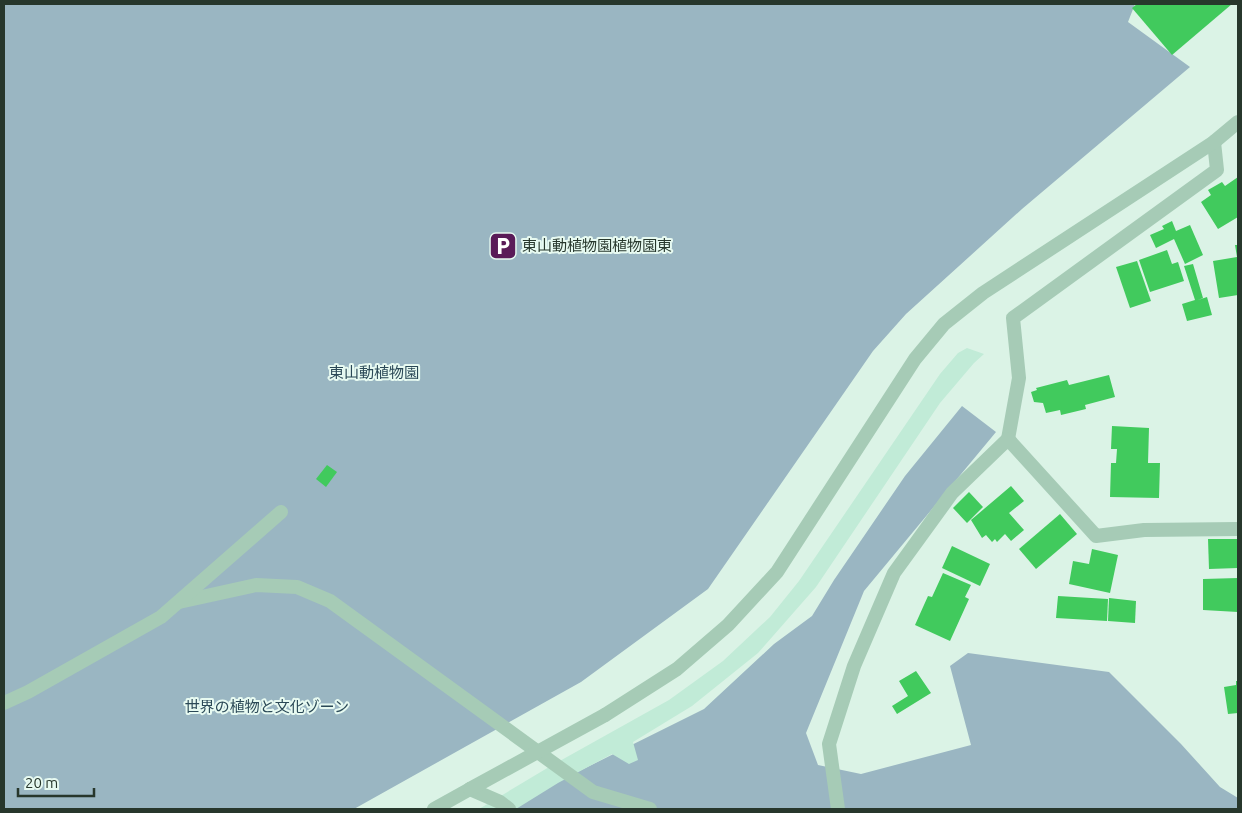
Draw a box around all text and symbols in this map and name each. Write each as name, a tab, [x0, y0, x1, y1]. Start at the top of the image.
parking icon: 東山動植物園植物園東	[488, 231, 518, 261]
place label: 東山動植物園植物園東	[522, 237, 672, 254]
park label: 東山動植物園	[329, 364, 419, 381]
park label: 世界の植物と文化ゾーン	[185, 698, 349, 715]
scale bar	[18, 766, 94, 798]
text: 20 m	[25, 774, 58, 791]

